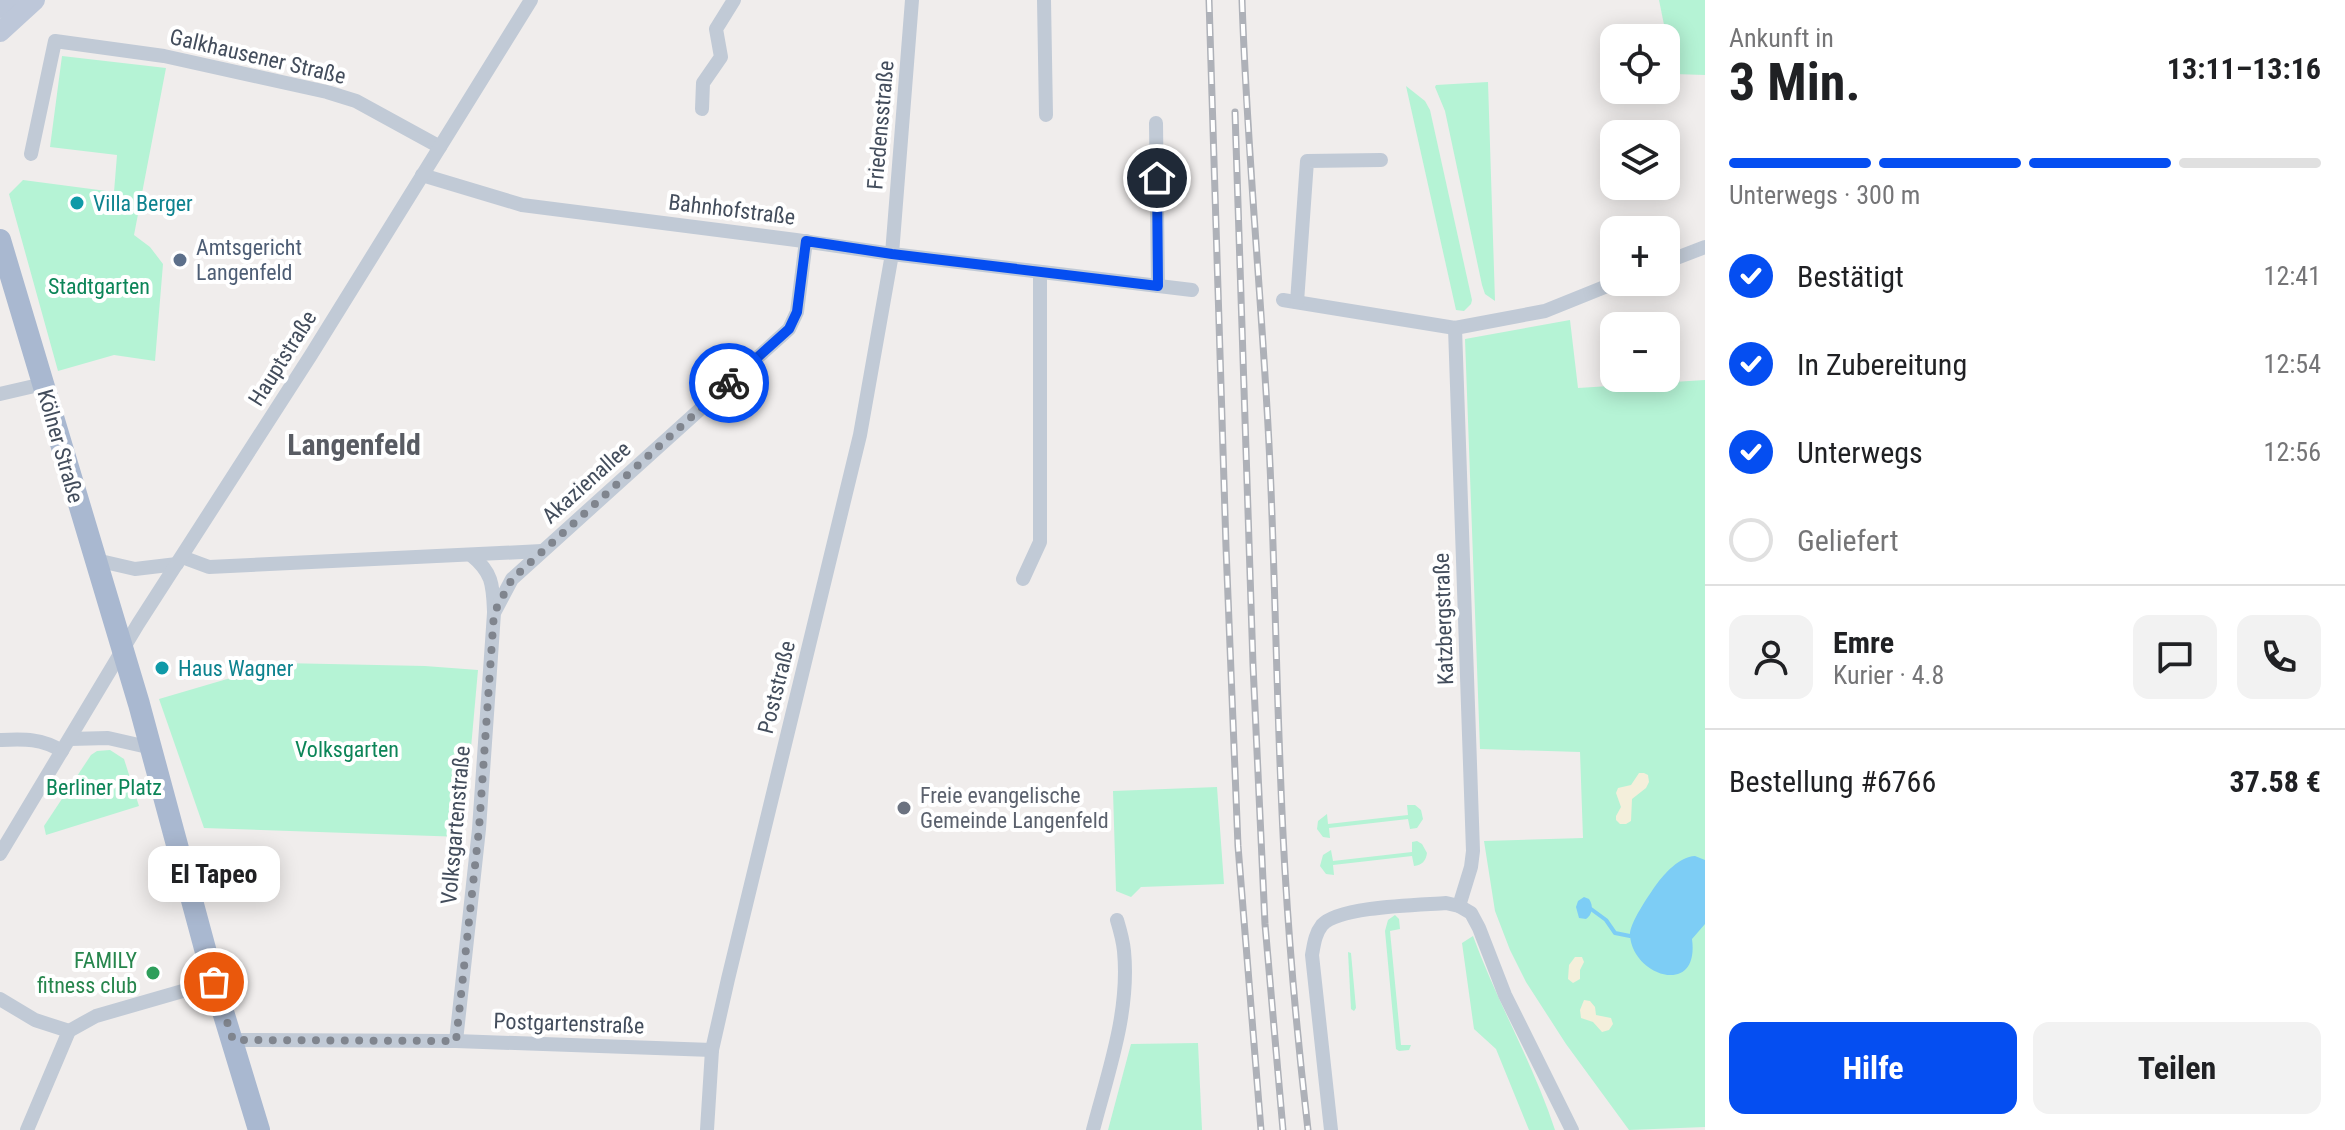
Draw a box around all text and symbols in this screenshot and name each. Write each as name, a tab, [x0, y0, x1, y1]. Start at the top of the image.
text: Ankunft in	[1729, 23, 1834, 53]
street label: Galkhausener Straße	[167, 24, 348, 89]
map controls	[1600, 24, 1680, 392]
button: locate	[1600, 24, 1680, 104]
text: 13:11–13:16	[2167, 51, 2321, 86]
text: 3 Min.	[1729, 52, 1861, 113]
street label: Friedensstraße	[862, 59, 899, 191]
button: layers	[1600, 120, 1680, 200]
pin	[1123, 144, 1191, 212]
icon: home	[1135, 156, 1179, 200]
text: Unterwegs · 300 m	[1729, 180, 1920, 210]
street label: Bahnhofstraße	[667, 189, 797, 230]
place label: Villa Berger	[93, 191, 193, 216]
marker: Villa Berger	[68, 194, 86, 212]
button: +	[1600, 216, 1680, 296]
place label: Amtsgericht Langenfeld	[196, 235, 302, 285]
marker: Amtsgericht Langenfeld	[171, 251, 189, 269]
icon: check	[1729, 254, 1773, 298]
text: Bestätigt	[1797, 259, 1904, 294]
text: 12:41	[2264, 261, 2321, 291]
park label: Stadtgarten	[48, 274, 150, 299]
street label: Hauptstraße	[243, 306, 321, 410]
button: −	[1600, 312, 1680, 392]
icon: check	[1729, 342, 1773, 386]
courier	[689, 343, 769, 423]
text: In Zubereitung	[1797, 347, 1967, 382]
text: 12:54	[2264, 349, 2321, 379]
icon: bike	[707, 361, 751, 405]
street label: Kölner Straße	[32, 386, 89, 506]
district label: Langenfeld	[287, 427, 421, 462]
icon: check	[1729, 430, 1773, 474]
text: Unterwegs	[1797, 435, 1923, 470]
street label: Akazienallee	[537, 436, 636, 528]
text: 12:56	[2264, 437, 2321, 467]
text: Geliefert	[1797, 523, 1899, 558]
street label: Katzbergstraße	[1429, 552, 1458, 686]
button: person	[1729, 615, 1813, 699]
button: chat	[2133, 615, 2217, 699]
button: phone	[2237, 615, 2321, 699]
text: Emre	[1833, 625, 1894, 660]
street label: Poststraße	[753, 638, 800, 736]
place label: Haus Wagner	[178, 656, 294, 681]
marker: Haus Wagner	[153, 659, 171, 677]
text: Kurier · 4.8	[1833, 660, 1944, 690]
park label: Volksgarten	[295, 737, 399, 762]
street label: Volksgartenstraße	[436, 745, 475, 905]
text: Bestellung #6766	[1729, 764, 1936, 799]
text: 37.58 €	[2230, 764, 2321, 799]
park label: Berliner Platz	[46, 775, 162, 800]
place label: Freie evangelische Gemeinde Langenfeld	[920, 783, 1109, 833]
marker: Freie evangelische Gemeinde Langenfeld	[895, 799, 913, 817]
callout: El Tapeo	[148, 846, 280, 902]
text: El Tapeo	[170, 859, 258, 889]
place label: FAMILY fitness club	[37, 948, 137, 998]
pin	[180, 948, 248, 1016]
icon: bag	[192, 960, 236, 1004]
marker: FAMILY fitness club	[144, 964, 162, 982]
street label: Postgartenstraße	[493, 1008, 645, 1039]
button: Hilfe	[1729, 1022, 2017, 1114]
button: Teilen	[2033, 1022, 2321, 1114]

